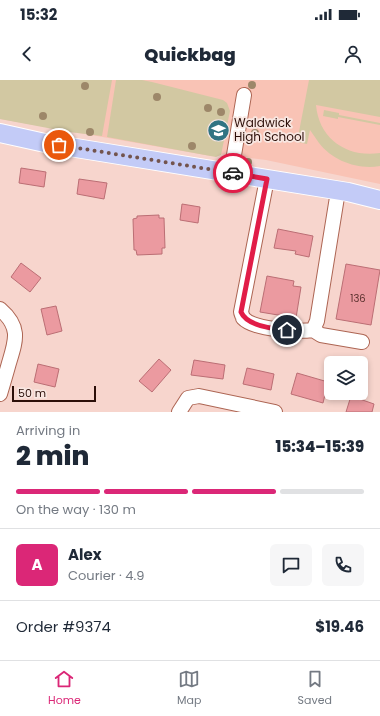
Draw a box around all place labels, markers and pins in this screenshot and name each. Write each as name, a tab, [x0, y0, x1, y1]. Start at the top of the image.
place label: Waldwick High School	[234, 114, 305, 145]
school or university icon: Waldwick High School	[206, 117, 232, 143]
pin	[42, 128, 76, 162]
pin	[270, 313, 304, 347]

